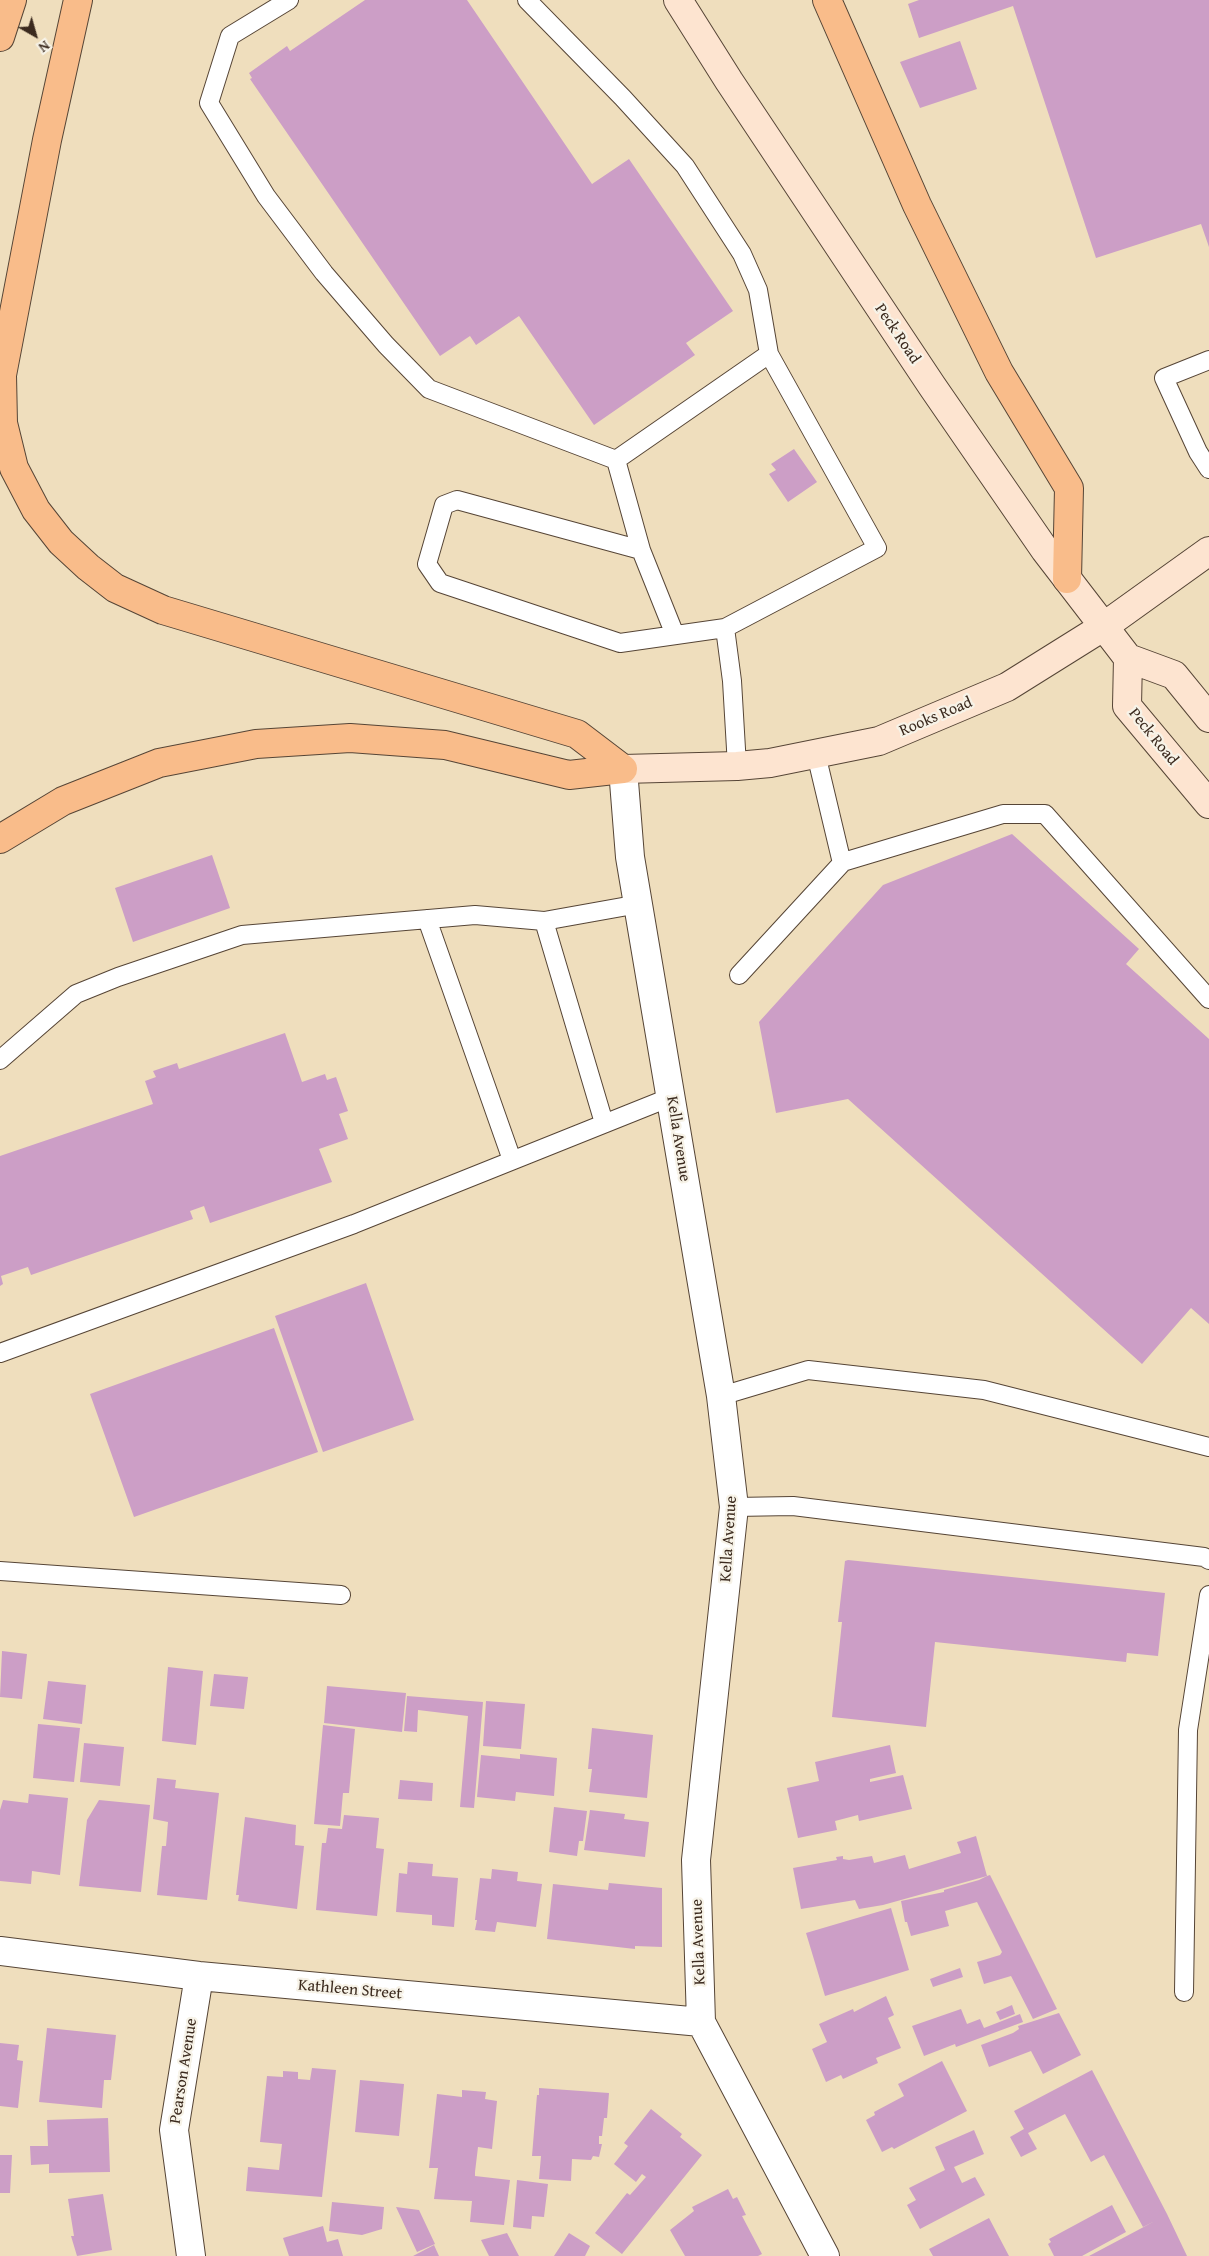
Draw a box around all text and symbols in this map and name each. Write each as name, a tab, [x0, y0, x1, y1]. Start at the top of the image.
north arrow	[10, 10, 60, 60]
text: N	[34, 36, 54, 58]
street label: Peck Road	[870, 300, 924, 368]
street label: Rooks Road	[897, 693, 975, 741]
street label: Peck Road	[1124, 705, 1182, 769]
street label: Kella Avenue	[662, 1095, 694, 1183]
street label: Kella Avenue	[716, 1495, 742, 1583]
street label: Kella Avenue	[688, 1899, 710, 1985]
street label: Kathleen Street	[297, 1976, 403, 2004]
street label: Pearson Avenue	[166, 2017, 202, 2125]

